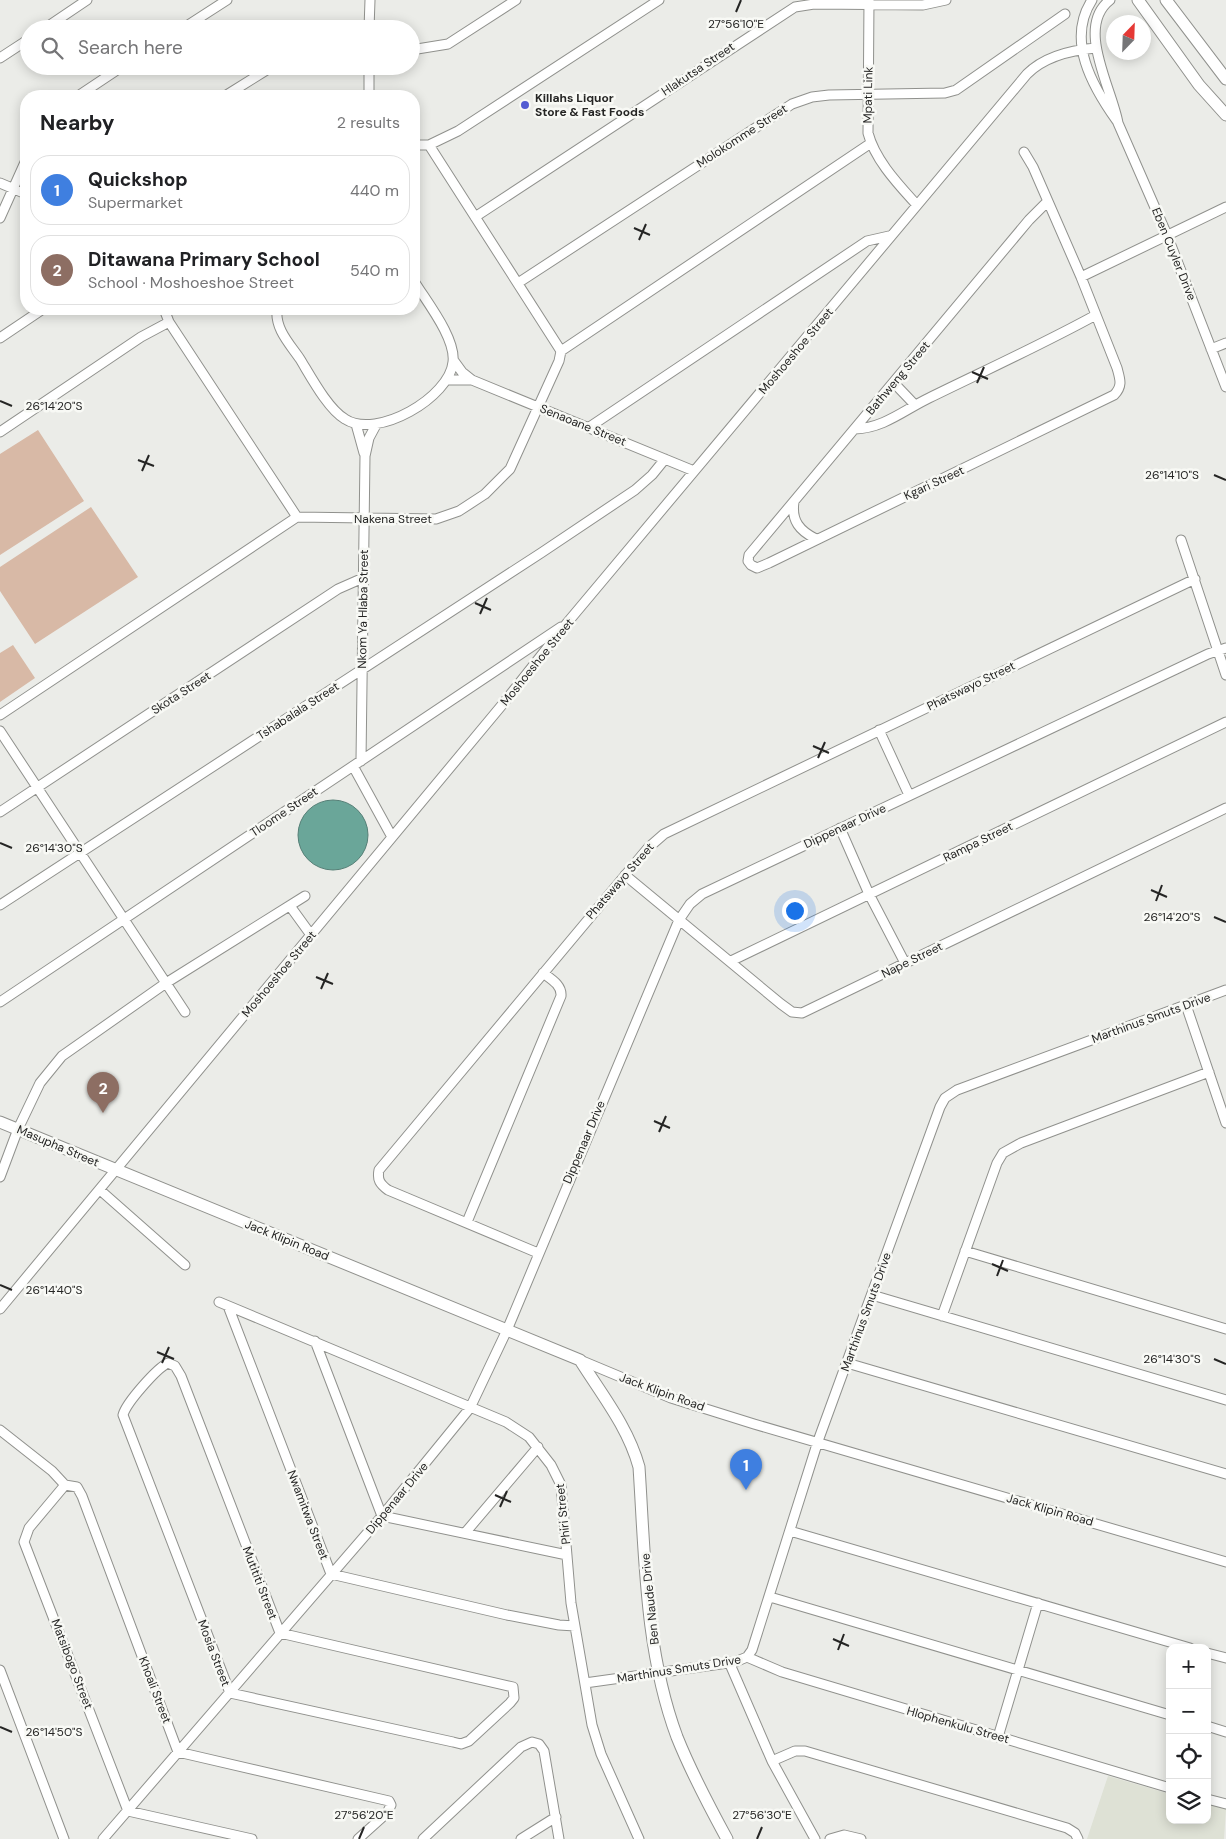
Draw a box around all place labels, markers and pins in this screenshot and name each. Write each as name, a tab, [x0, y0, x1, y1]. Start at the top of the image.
place label: Killahs Liquor Store & Fast Foods	[535, 90, 644, 120]
marker: Killahs Liquor Store & Fast Foods	[519, 99, 531, 111]
pin: 2	[87, 1072, 119, 1113]
pin: 1	[730, 1449, 762, 1490]

